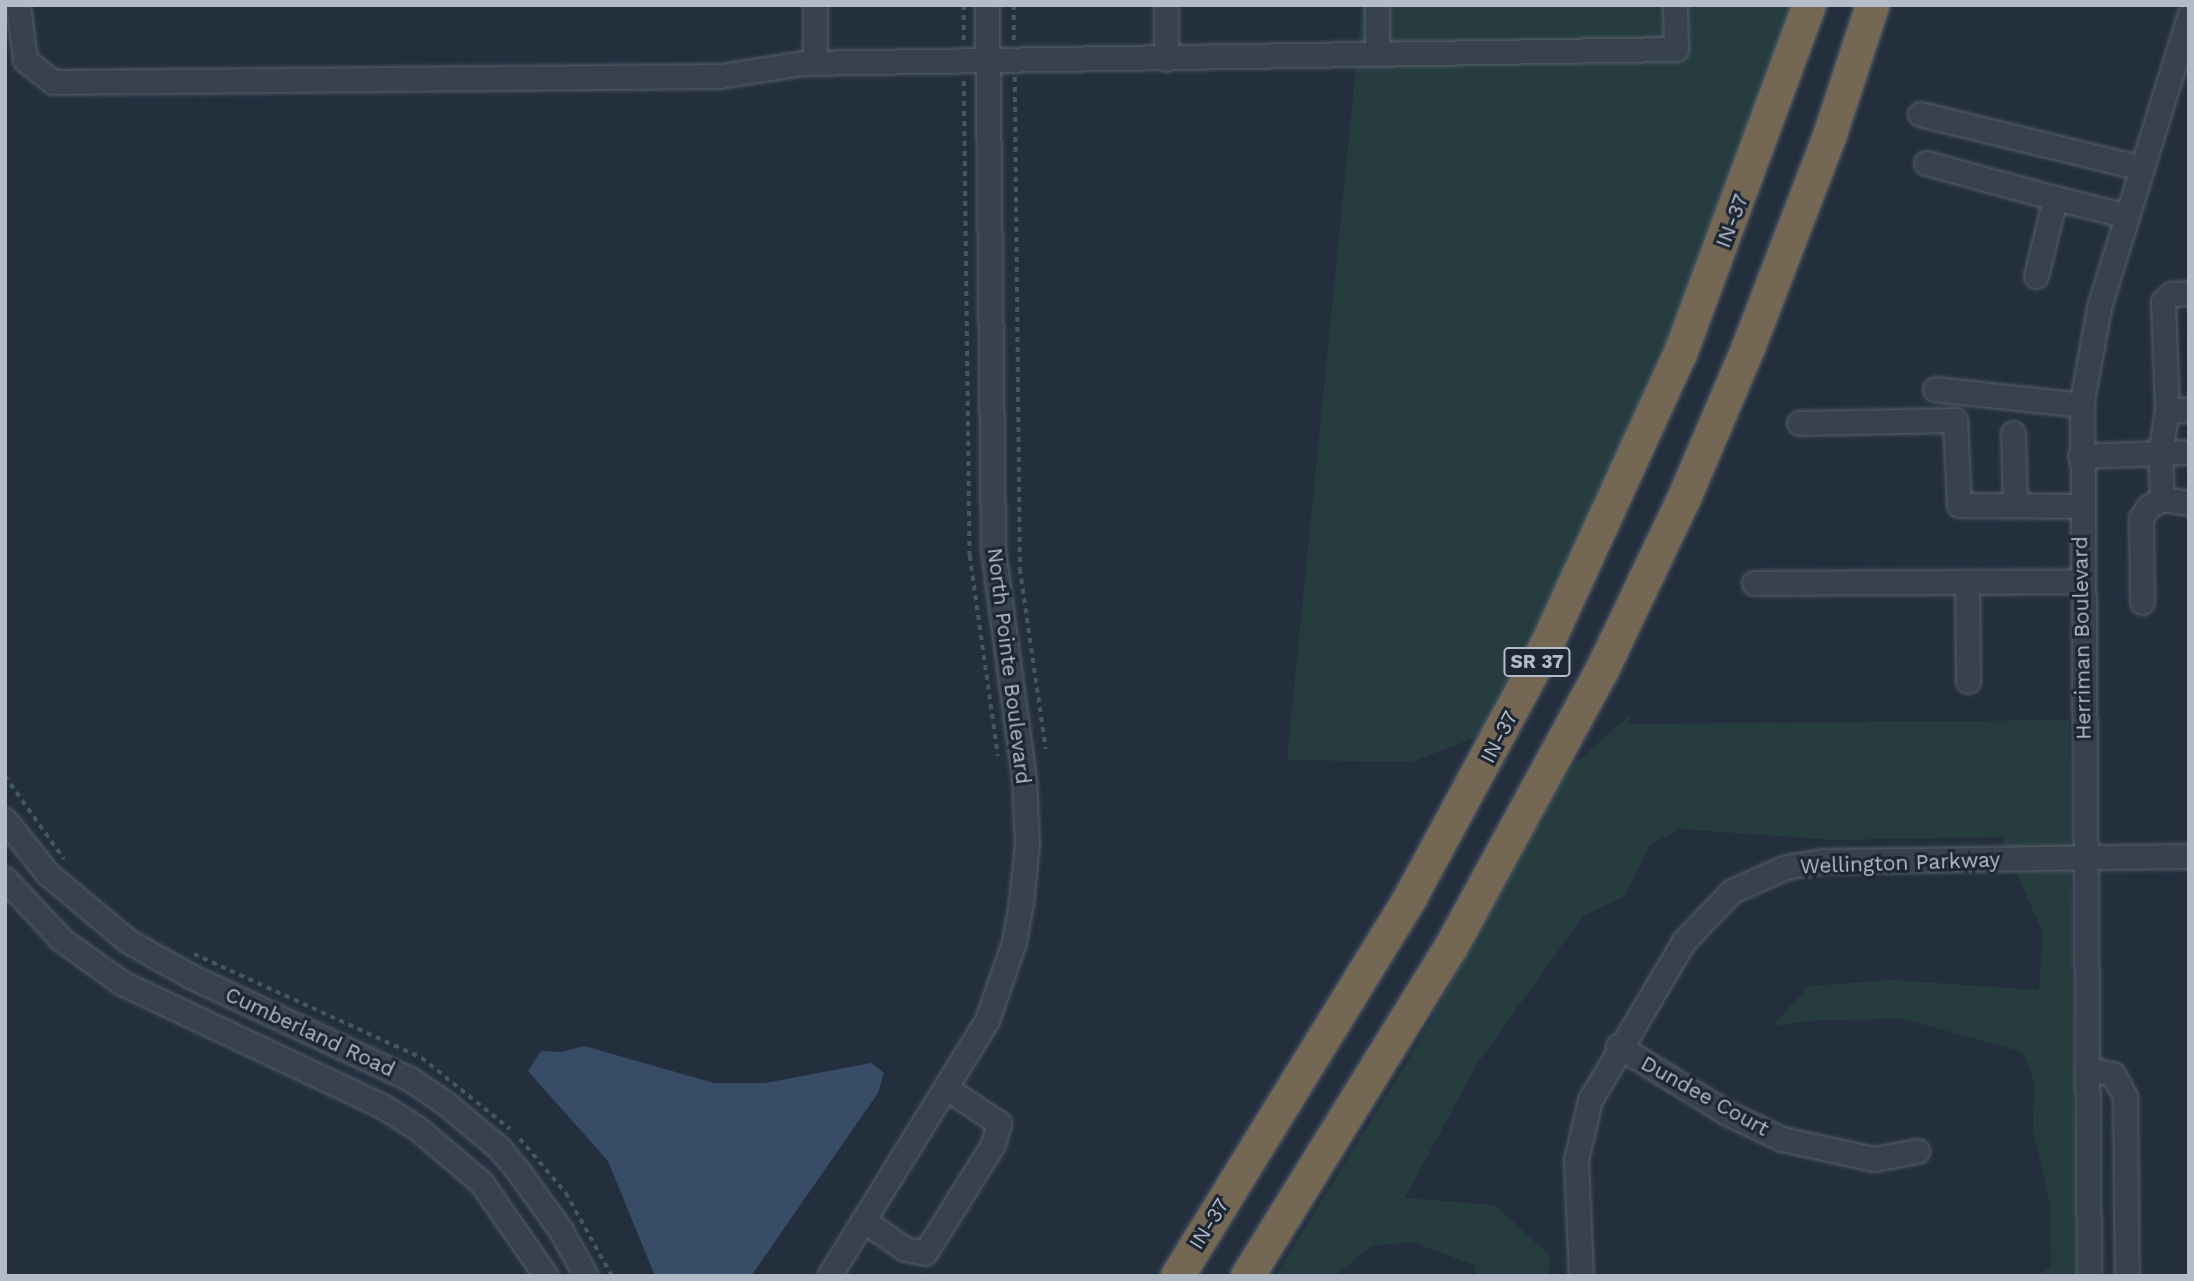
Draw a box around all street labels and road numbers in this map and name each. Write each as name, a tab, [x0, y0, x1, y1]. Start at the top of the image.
street label: IN-37	[1710, 191, 1754, 251]
street label: Herriman Boulevard	[2068, 536, 2096, 740]
street label: North Pointe Boulevard	[982, 546, 1036, 786]
road number: SR 37	[1502, 646, 1572, 678]
street label: IN-37	[1475, 707, 1523, 767]
street label: Wellington Parkway	[1799, 847, 2001, 879]
street label: Cumberland Road	[221, 982, 399, 1082]
street label: Dundee Court	[1637, 1050, 1773, 1142]
street label: IN-37	[1184, 1194, 1234, 1254]

